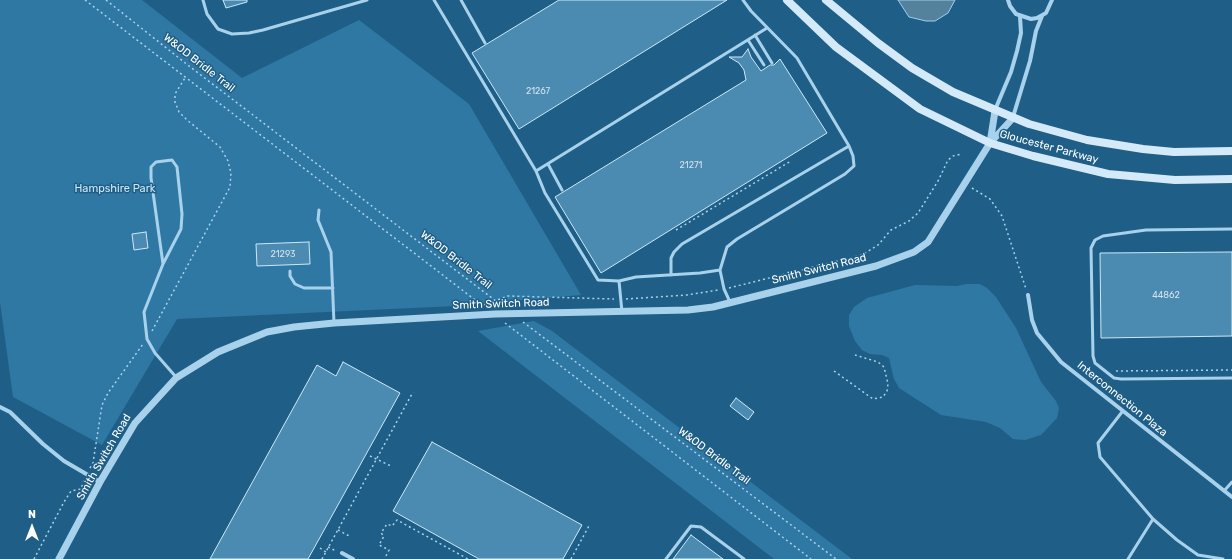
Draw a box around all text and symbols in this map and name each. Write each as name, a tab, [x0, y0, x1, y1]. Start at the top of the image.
street label: W&OD Bridle Trail	[161, 31, 237, 95]
house number: 21267	[526, 86, 550, 96]
street label: Gloucester Parkway	[998, 127, 1100, 167]
house number: 21271	[680, 160, 702, 170]
park label: Hampshire Park	[74, 182, 156, 196]
street label: W&OD Bridle Trail	[418, 228, 494, 292]
house number: 21293	[270, 249, 296, 259]
street label: Smith Switch Road	[770, 251, 868, 287]
house number: 44862	[1152, 290, 1180, 300]
street label: Smith Switch Road	[452, 296, 550, 312]
street label: Interconnection Plaza	[1074, 359, 1170, 439]
street label: Smith Switch Road	[74, 412, 134, 502]
street label: W&OD Bridle Trail	[675, 424, 753, 488]
north arrow	[12, 507, 52, 547]
text: N	[28, 508, 36, 521]

